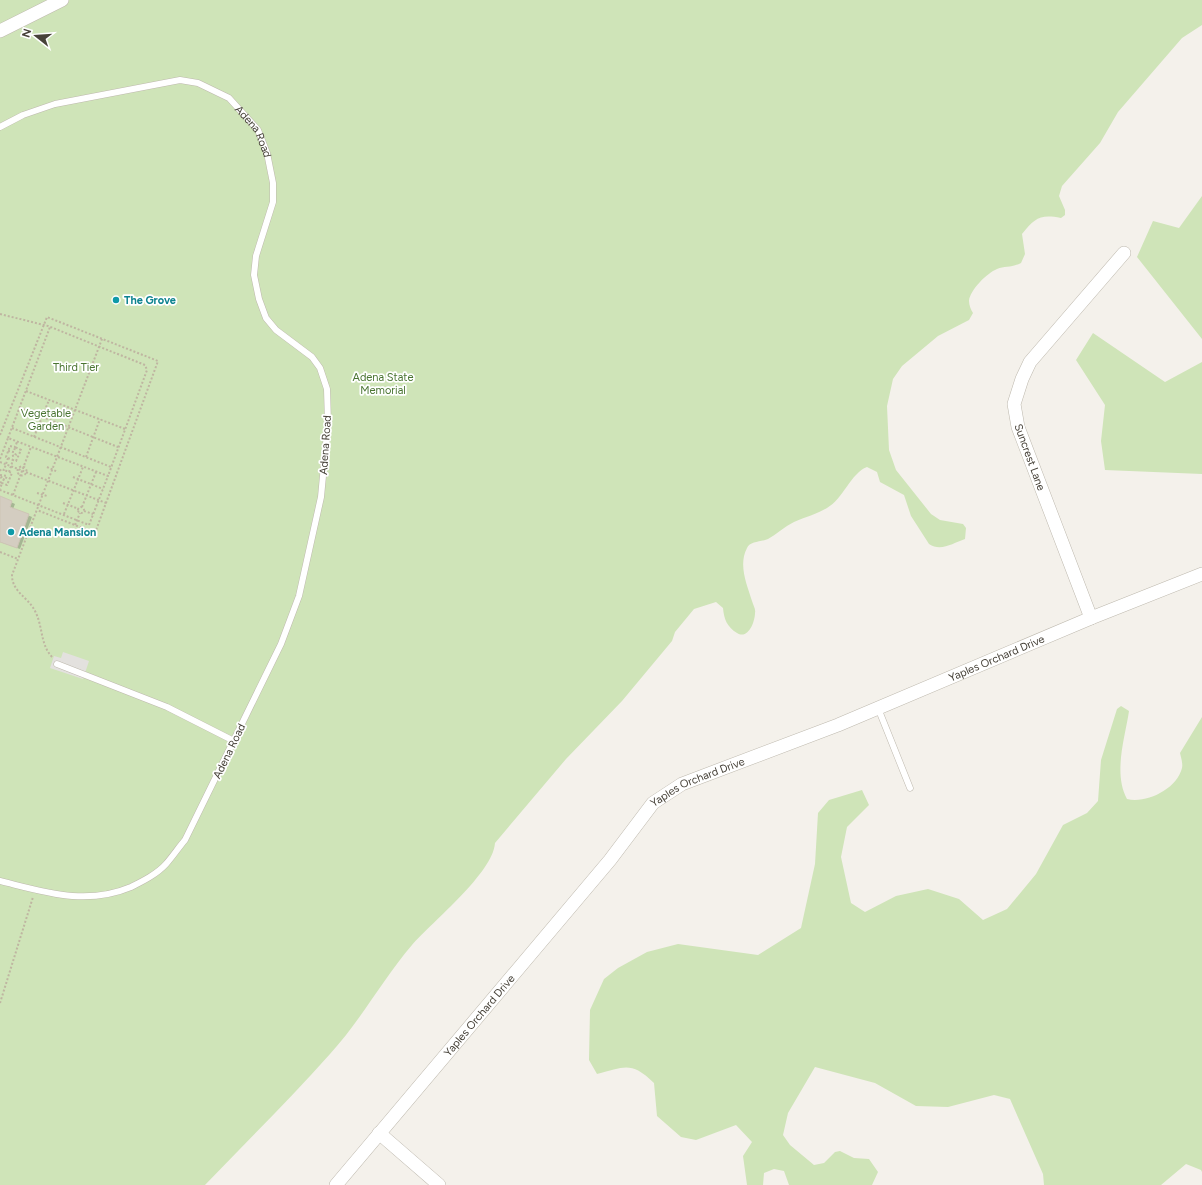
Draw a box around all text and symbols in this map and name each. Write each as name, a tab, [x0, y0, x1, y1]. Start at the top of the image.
north arrow	[16, 16, 56, 56]
text: N	[19, 27, 34, 39]
street label: Adena Road	[232, 103, 274, 159]
place label: The Grove	[124, 294, 176, 307]
marker: The Grove	[111, 295, 121, 305]
park label: Third Tier	[53, 361, 99, 374]
park label: Adena State Memorial	[353, 371, 413, 397]
park label: Vegetable Garden	[21, 407, 71, 433]
street label: Adena Road	[317, 415, 334, 475]
street label: Suncrest Lane	[1011, 422, 1048, 492]
place label: Adena Mansion	[19, 526, 96, 539]
marker: Adena Mansion	[6, 527, 16, 537]
street label: Yaples Orchard Drive	[947, 632, 1047, 684]
street label: Adena Road	[211, 722, 248, 781]
street label: Yaples Orchard Drive	[648, 755, 746, 810]
street label: Yaples Orchard Drive	[441, 972, 518, 1059]

